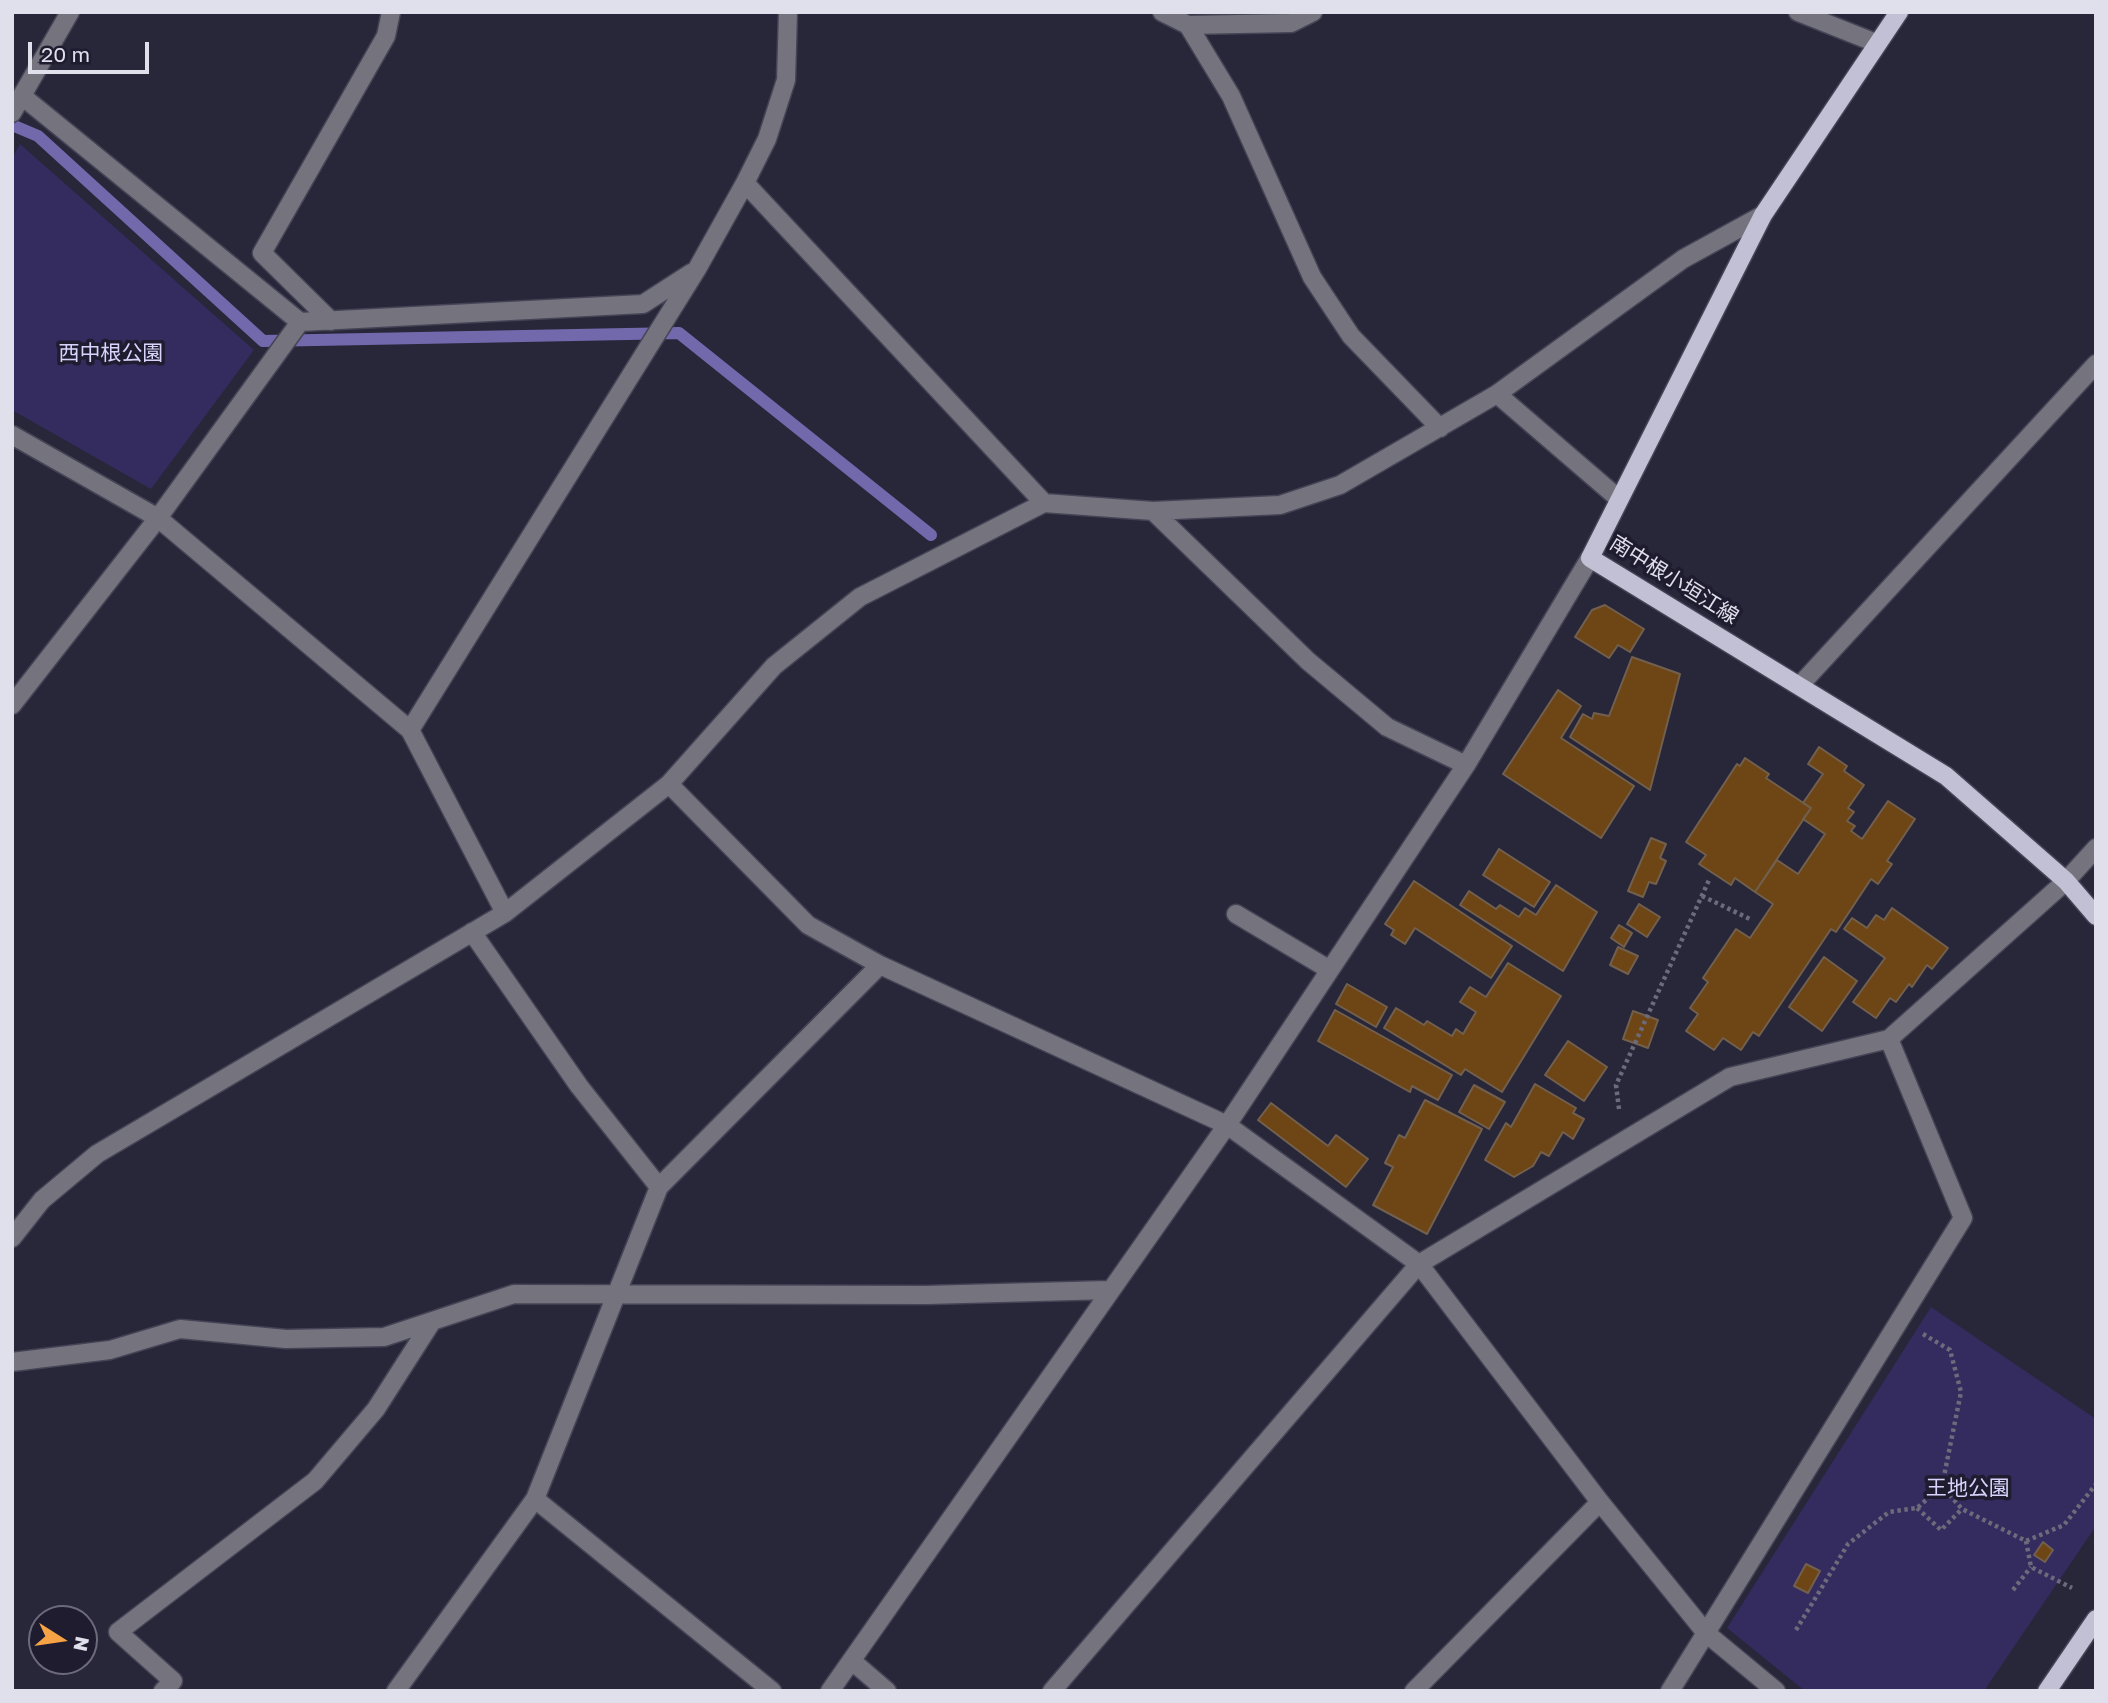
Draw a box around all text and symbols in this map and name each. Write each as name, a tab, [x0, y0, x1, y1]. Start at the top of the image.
scale bar	[32, 28, 152, 72]
text: 20 m	[41, 41, 90, 67]
park label: 西中根公園	[59, 340, 163, 366]
street label: 南中根小垣江線	[1605, 530, 1743, 630]
park label: 王地公園	[1926, 1475, 2010, 1501]
north arrow	[28, 1605, 98, 1675]
text: N	[69, 1635, 95, 1654]

